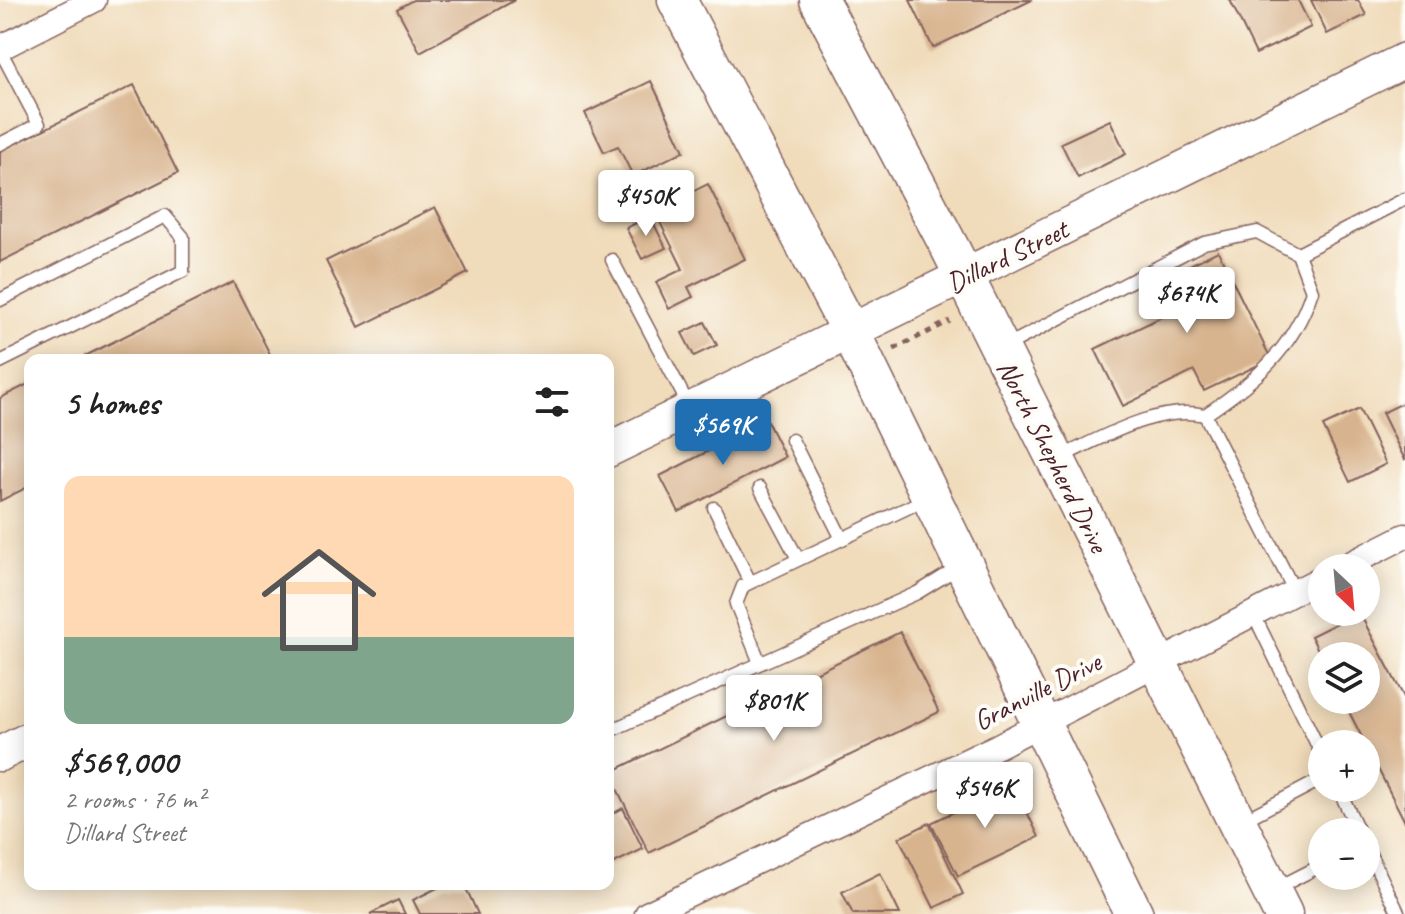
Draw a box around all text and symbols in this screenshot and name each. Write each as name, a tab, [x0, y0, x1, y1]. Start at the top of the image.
pin: $450K	[590, 170, 702, 238]
text: $450K	[616, 179, 676, 212]
street label: Dillard Street	[941, 210, 1076, 300]
pin: $674K	[1131, 267, 1243, 335]
text: $674K	[1157, 276, 1217, 309]
street label: North Shepherd Drive	[989, 354, 1117, 560]
icon: filters	[530, 380, 574, 424]
text: 5 homes	[64, 381, 159, 424]
pin: $569K	[667, 399, 779, 467]
text: $569K	[693, 408, 753, 441]
icon: home	[247, 528, 391, 672]
north arrow	[1308, 554, 1380, 626]
map controls	[1308, 554, 1380, 890]
button: layers	[1308, 642, 1380, 714]
street label: Granville Drive	[967, 643, 1108, 738]
pin: $801K	[718, 675, 830, 743]
text: $801K	[744, 684, 804, 717]
button: +	[1308, 730, 1380, 802]
text: $569,000	[64, 740, 178, 783]
pin: $546K	[929, 762, 1041, 830]
text: $546K	[955, 771, 1015, 804]
text: 2 rooms · 76 m²	[64, 783, 205, 816]
text: Dillard Street	[64, 816, 185, 849]
button: −	[1308, 818, 1380, 890]

